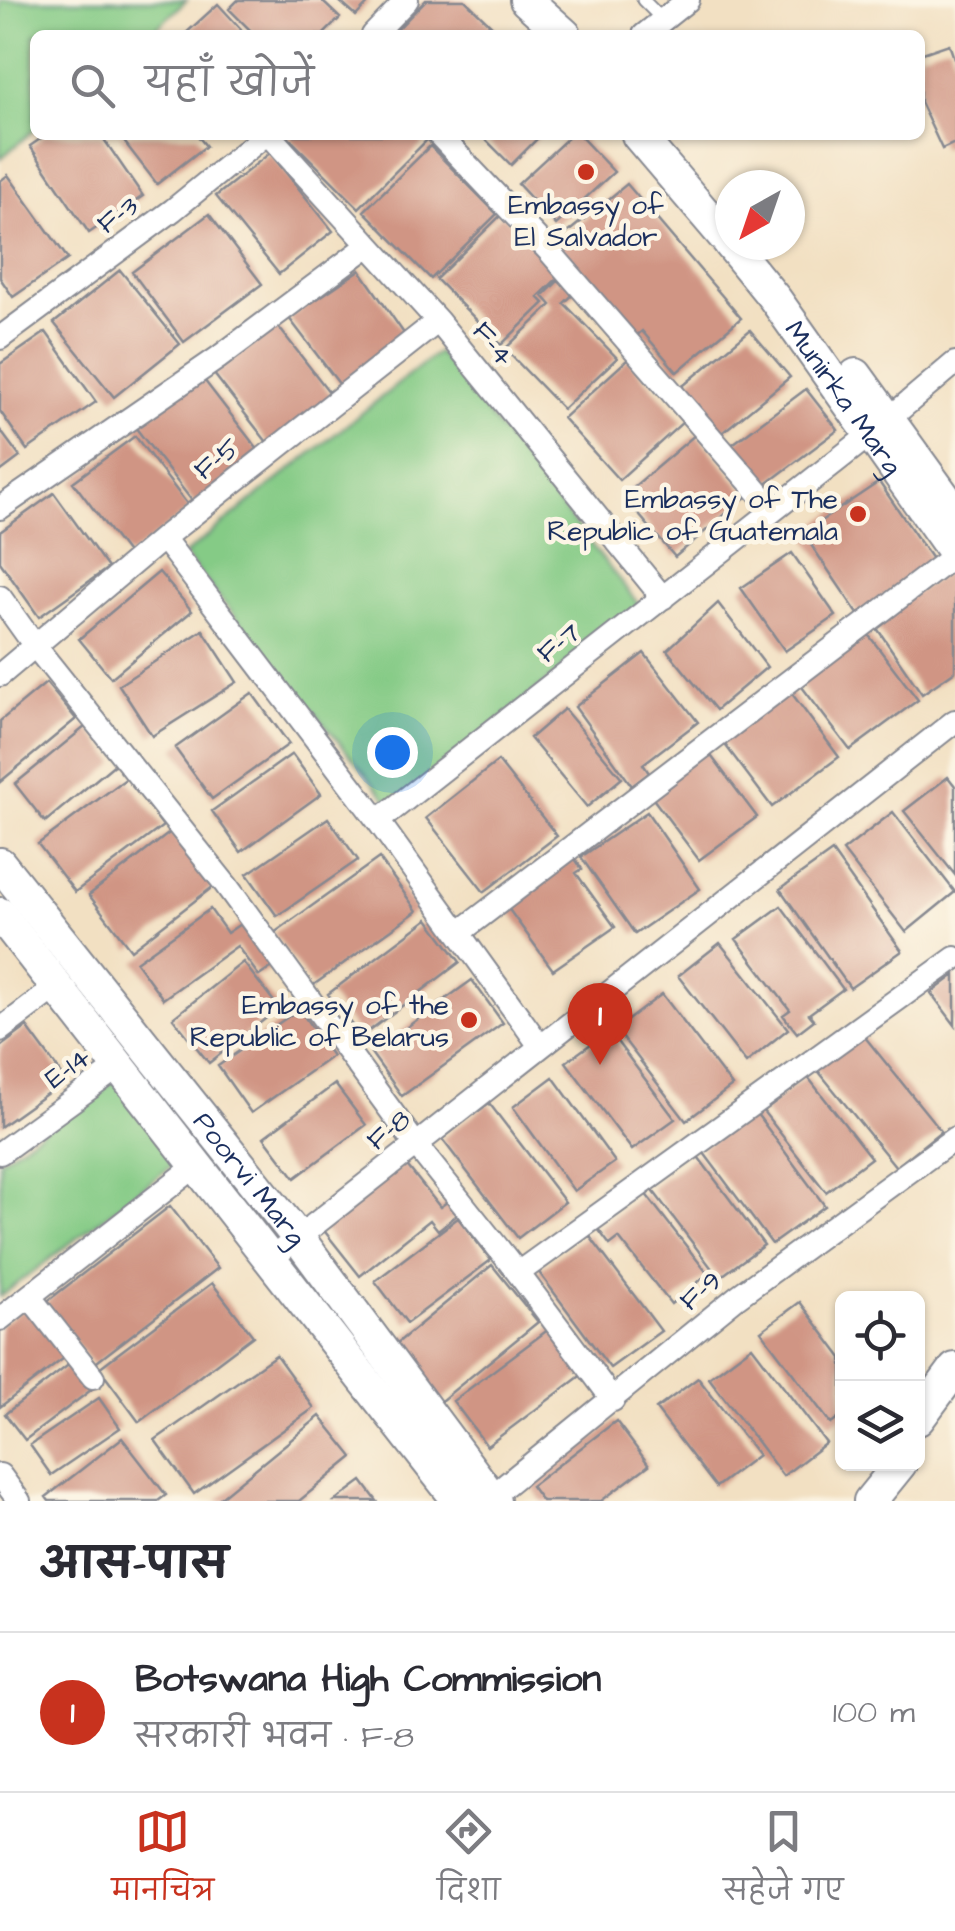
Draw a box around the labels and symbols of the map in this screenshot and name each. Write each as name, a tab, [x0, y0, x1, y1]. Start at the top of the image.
marker: Embassy of El Salvador	[575, 161, 597, 183]
north arrow	[715, 170, 805, 260]
place label: Embassy of El Salvador	[508, 186, 664, 257]
street label: F-3	[89, 187, 146, 243]
street label: F-4	[463, 313, 523, 375]
street label: Munirka Marg	[775, 313, 912, 484]
street label: F-5	[186, 429, 248, 489]
place label: Embassy of The Republic of Guatemala	[547, 480, 838, 551]
marker: Embassy of The Republic of Guatemala	[847, 503, 869, 525]
street label: F-7	[529, 614, 589, 672]
your location	[367, 727, 418, 778]
pin: 1	[568, 982, 632, 1065]
place label: Embassy of the Republic of Belarus	[190, 986, 449, 1057]
marker: Embassy of the Republic of Belarus	[458, 1009, 480, 1031]
street label: E-14	[37, 1038, 99, 1098]
street label: F-8	[359, 1100, 419, 1160]
street label: Poorvi Marg	[184, 1104, 315, 1255]
street label: F-9	[672, 1262, 730, 1320]

